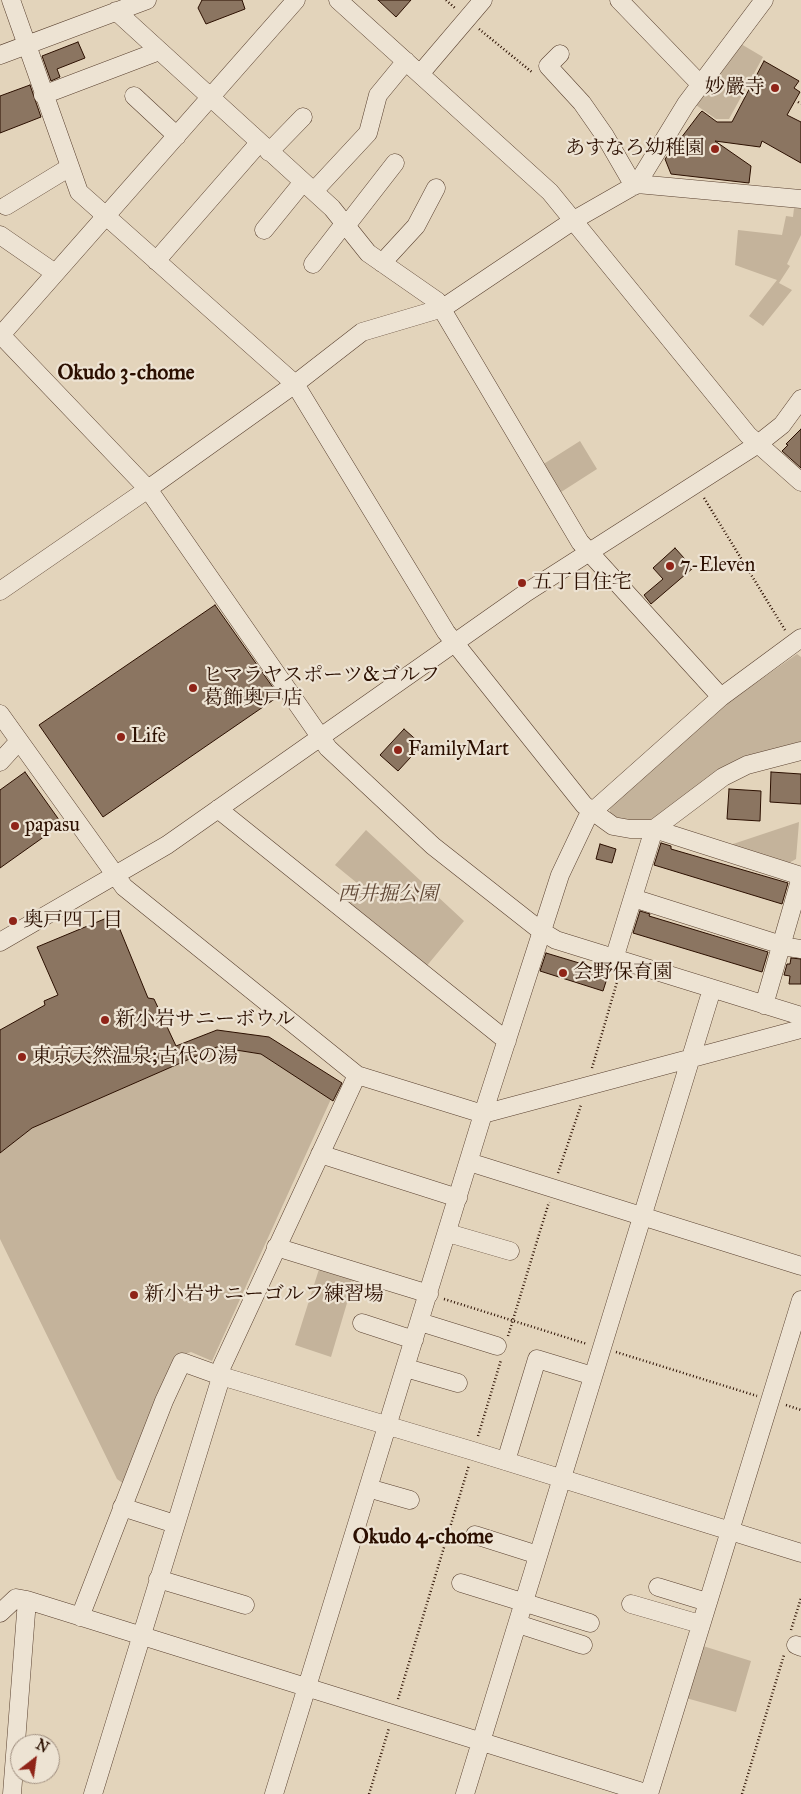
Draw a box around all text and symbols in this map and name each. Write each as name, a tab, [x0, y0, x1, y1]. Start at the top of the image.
place label: 妙嚴寺	[705, 76, 765, 100]
marker: 妙嚴寺	[769, 82, 781, 94]
place label: あすなろ幼稚園	[565, 137, 705, 161]
marker: あすなろ幼稚園	[709, 143, 721, 155]
district label: Okudo 3-chome	[57, 361, 195, 387]
place label: 7-Eleven	[680, 554, 755, 578]
marker: 7-Eleven	[664, 560, 676, 572]
place label: 五丁目住宅	[532, 571, 632, 595]
marker: 五丁目住宅	[516, 577, 528, 589]
place label: ヒマラヤスポーツ&ゴルフ 葛飾奥戸店	[203, 664, 440, 711]
marker: ヒマラヤスポーツ&ゴルフ 葛飾奥戸店	[187, 682, 199, 694]
place label: Life	[131, 725, 166, 749]
marker: Life	[115, 731, 127, 743]
place label: FamilyMart	[408, 738, 509, 762]
marker: FamilyMart	[392, 744, 404, 756]
place label: papasu	[25, 814, 80, 838]
marker: papasu	[9, 820, 21, 832]
park label: 西井掘公園	[338, 883, 438, 907]
place label: 奥戸四丁目	[23, 909, 123, 933]
marker: 奥戸四丁目	[7, 915, 19, 927]
place label: 会野保育園	[573, 961, 673, 985]
marker: 会野保育園	[557, 967, 569, 979]
place label: 新小岩サニーボウル	[115, 1008, 295, 1032]
marker: 新小岩サニーボウル	[99, 1014, 111, 1026]
place label: 東京天然温泉;古代の湯	[32, 1045, 238, 1069]
marker: 東京天然温泉;古代の湯	[16, 1051, 28, 1063]
place label: 新小岩サニーゴルフ練習場	[144, 1283, 384, 1307]
marker: 新小岩サニーゴルフ練習場	[128, 1289, 140, 1301]
district label: Okudo 4-chome	[353, 1525, 493, 1551]
north arrow	[10, 1734, 60, 1784]
text: N	[33, 1736, 52, 1757]

